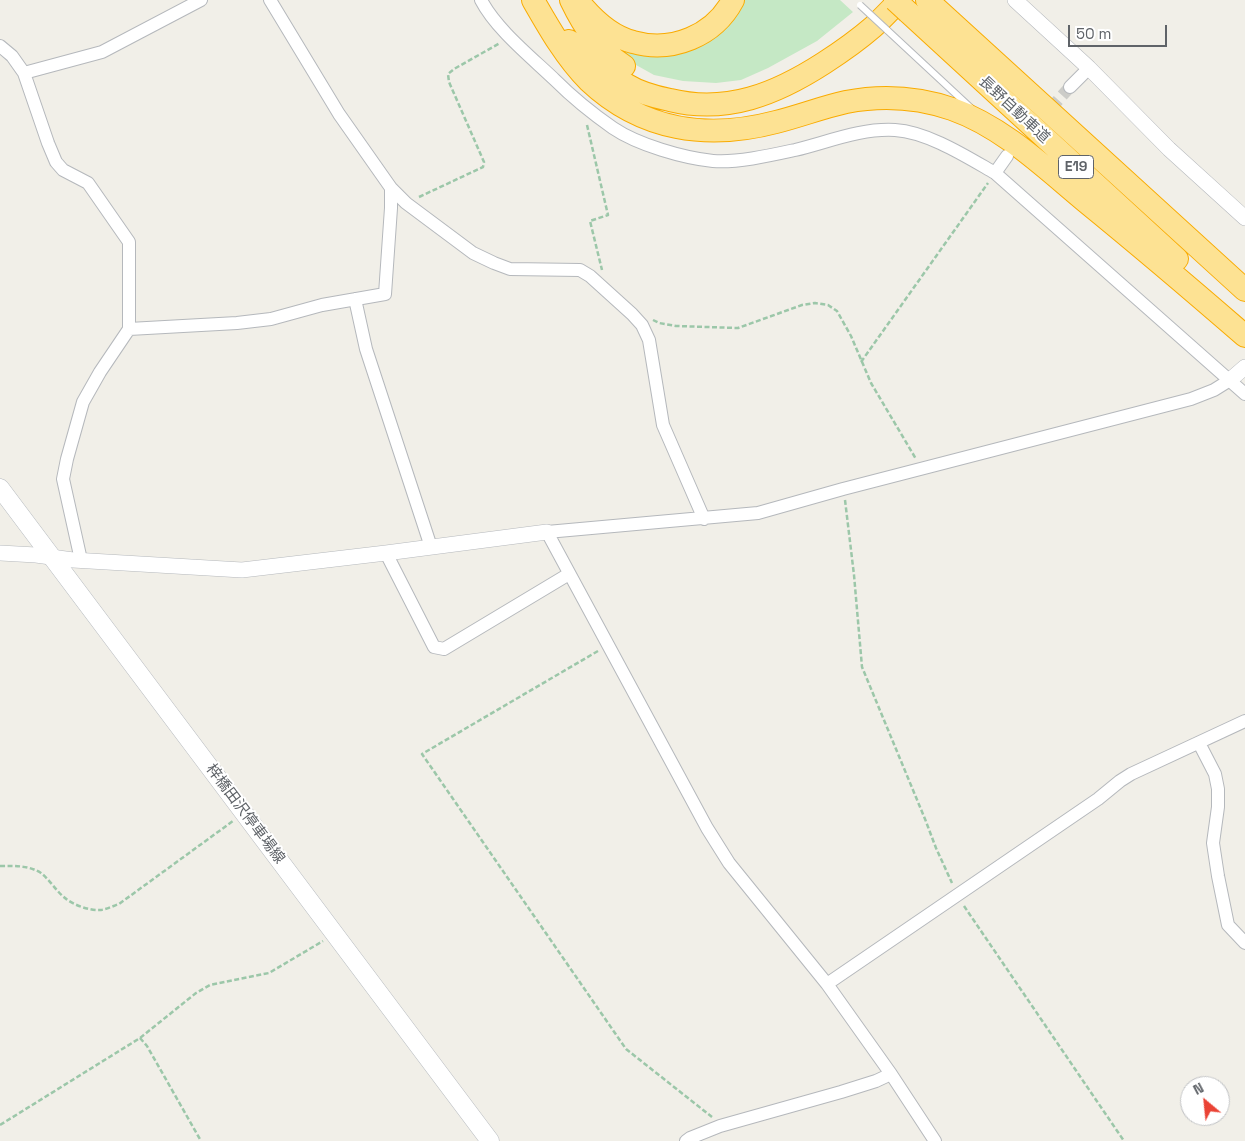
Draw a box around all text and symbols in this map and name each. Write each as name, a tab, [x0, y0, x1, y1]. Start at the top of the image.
scale bar	[1070, 15, 1169, 47]
text: 50 m	[1076, 24, 1111, 43]
street label: 長野自動車道	[975, 73, 1053, 147]
road number: E19	[1058, 156, 1094, 178]
street label: 梓橋田沢停車場線	[202, 761, 288, 867]
north arrow	[1180, 1076, 1230, 1126]
text: N	[1190, 1078, 1207, 1099]

